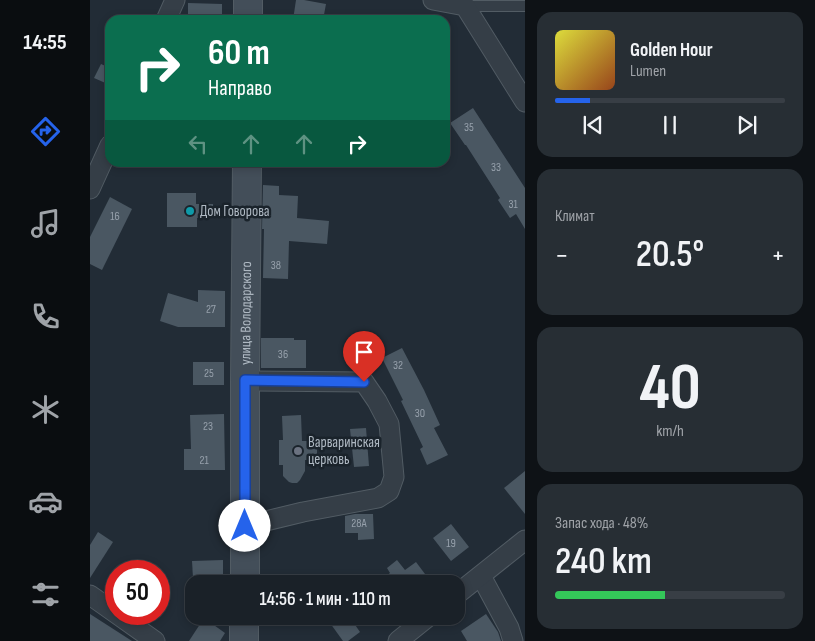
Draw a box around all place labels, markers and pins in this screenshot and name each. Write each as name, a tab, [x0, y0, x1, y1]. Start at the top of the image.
place label: Дом Говорова	[200, 202, 270, 221]
marker: Дом Говорова	[184, 205, 196, 217]
pin	[343, 331, 385, 382]
place label: Варваринская церковь	[308, 433, 380, 469]
marker: Варваринская церковь	[292, 445, 304, 457]

